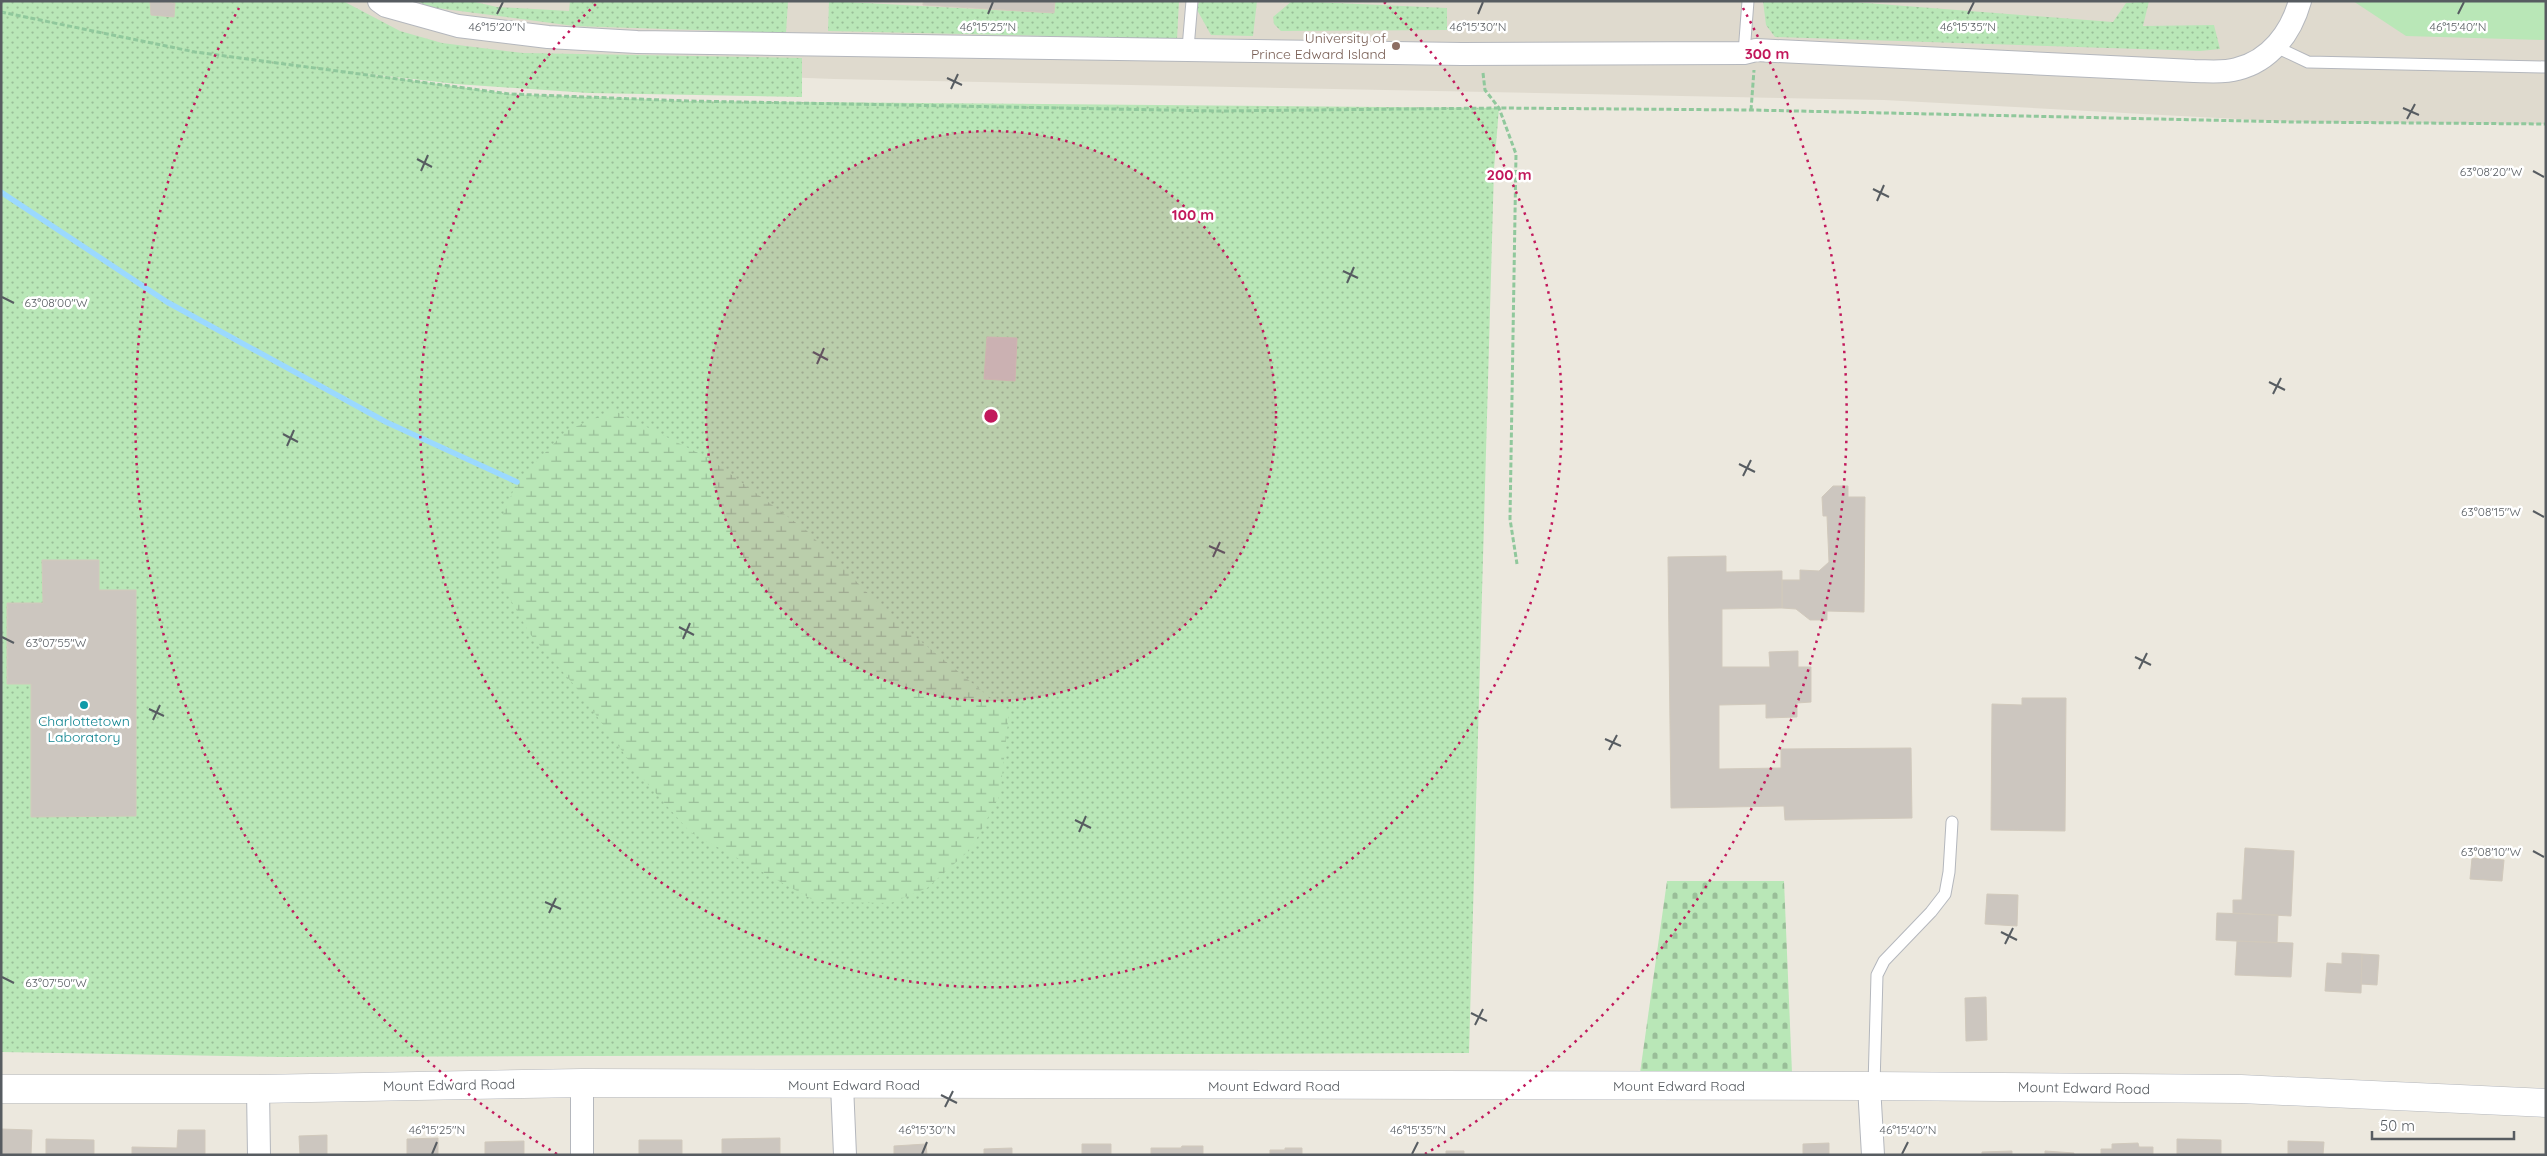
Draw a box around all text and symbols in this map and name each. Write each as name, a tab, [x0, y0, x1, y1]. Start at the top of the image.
text: 46°15'20"N	[468, 19, 526, 34]
text: 46°15'25"N	[960, 19, 1016, 34]
text: 46°15'30"N	[1450, 19, 1506, 34]
text: 46°15'35"N	[1940, 19, 1996, 34]
text: 46°15'40"N	[2430, 19, 2486, 34]
place label: University of Prince Edward Island	[1251, 29, 1386, 63]
marker: University of Prince Edward Island	[1390, 40, 1402, 52]
text: 300 m	[1745, 44, 1789, 63]
text: 63°08'20"W	[2460, 164, 2523, 179]
text: 200 m	[1487, 165, 1532, 184]
text: 100 m	[1172, 205, 1214, 224]
text: 63°08'00"W	[24, 295, 88, 310]
centre of rings	[982, 407, 1000, 425]
text: 63°08'15"W	[2461, 504, 2521, 519]
text: 63°07'55"W	[26, 635, 87, 650]
marker: Charlottetown Laboratory	[78, 699, 90, 711]
place label: Charlottetown Laboratory	[38, 712, 130, 746]
text: 63°08'10"W	[2461, 844, 2522, 859]
text: 63°07'50"W	[25, 975, 87, 990]
street label: Mount Edward Road	[383, 1075, 515, 1095]
street label: Mount Edward Road	[788, 1076, 920, 1094]
street label: Mount Edward Road	[1208, 1077, 1340, 1095]
street label: Mount Edward Road	[1613, 1077, 1745, 1095]
street label: Mount Edward Road	[2018, 1078, 2150, 1098]
scale bar	[2372, 1108, 2514, 1140]
text: 50 m	[2380, 1116, 2415, 1135]
text: 46°15'25"N	[409, 1122, 465, 1137]
text: 46°15'30"N	[899, 1122, 955, 1137]
text: 46°15'35"N	[1390, 1122, 1446, 1137]
text: 46°15'40"N	[1880, 1122, 1936, 1137]

